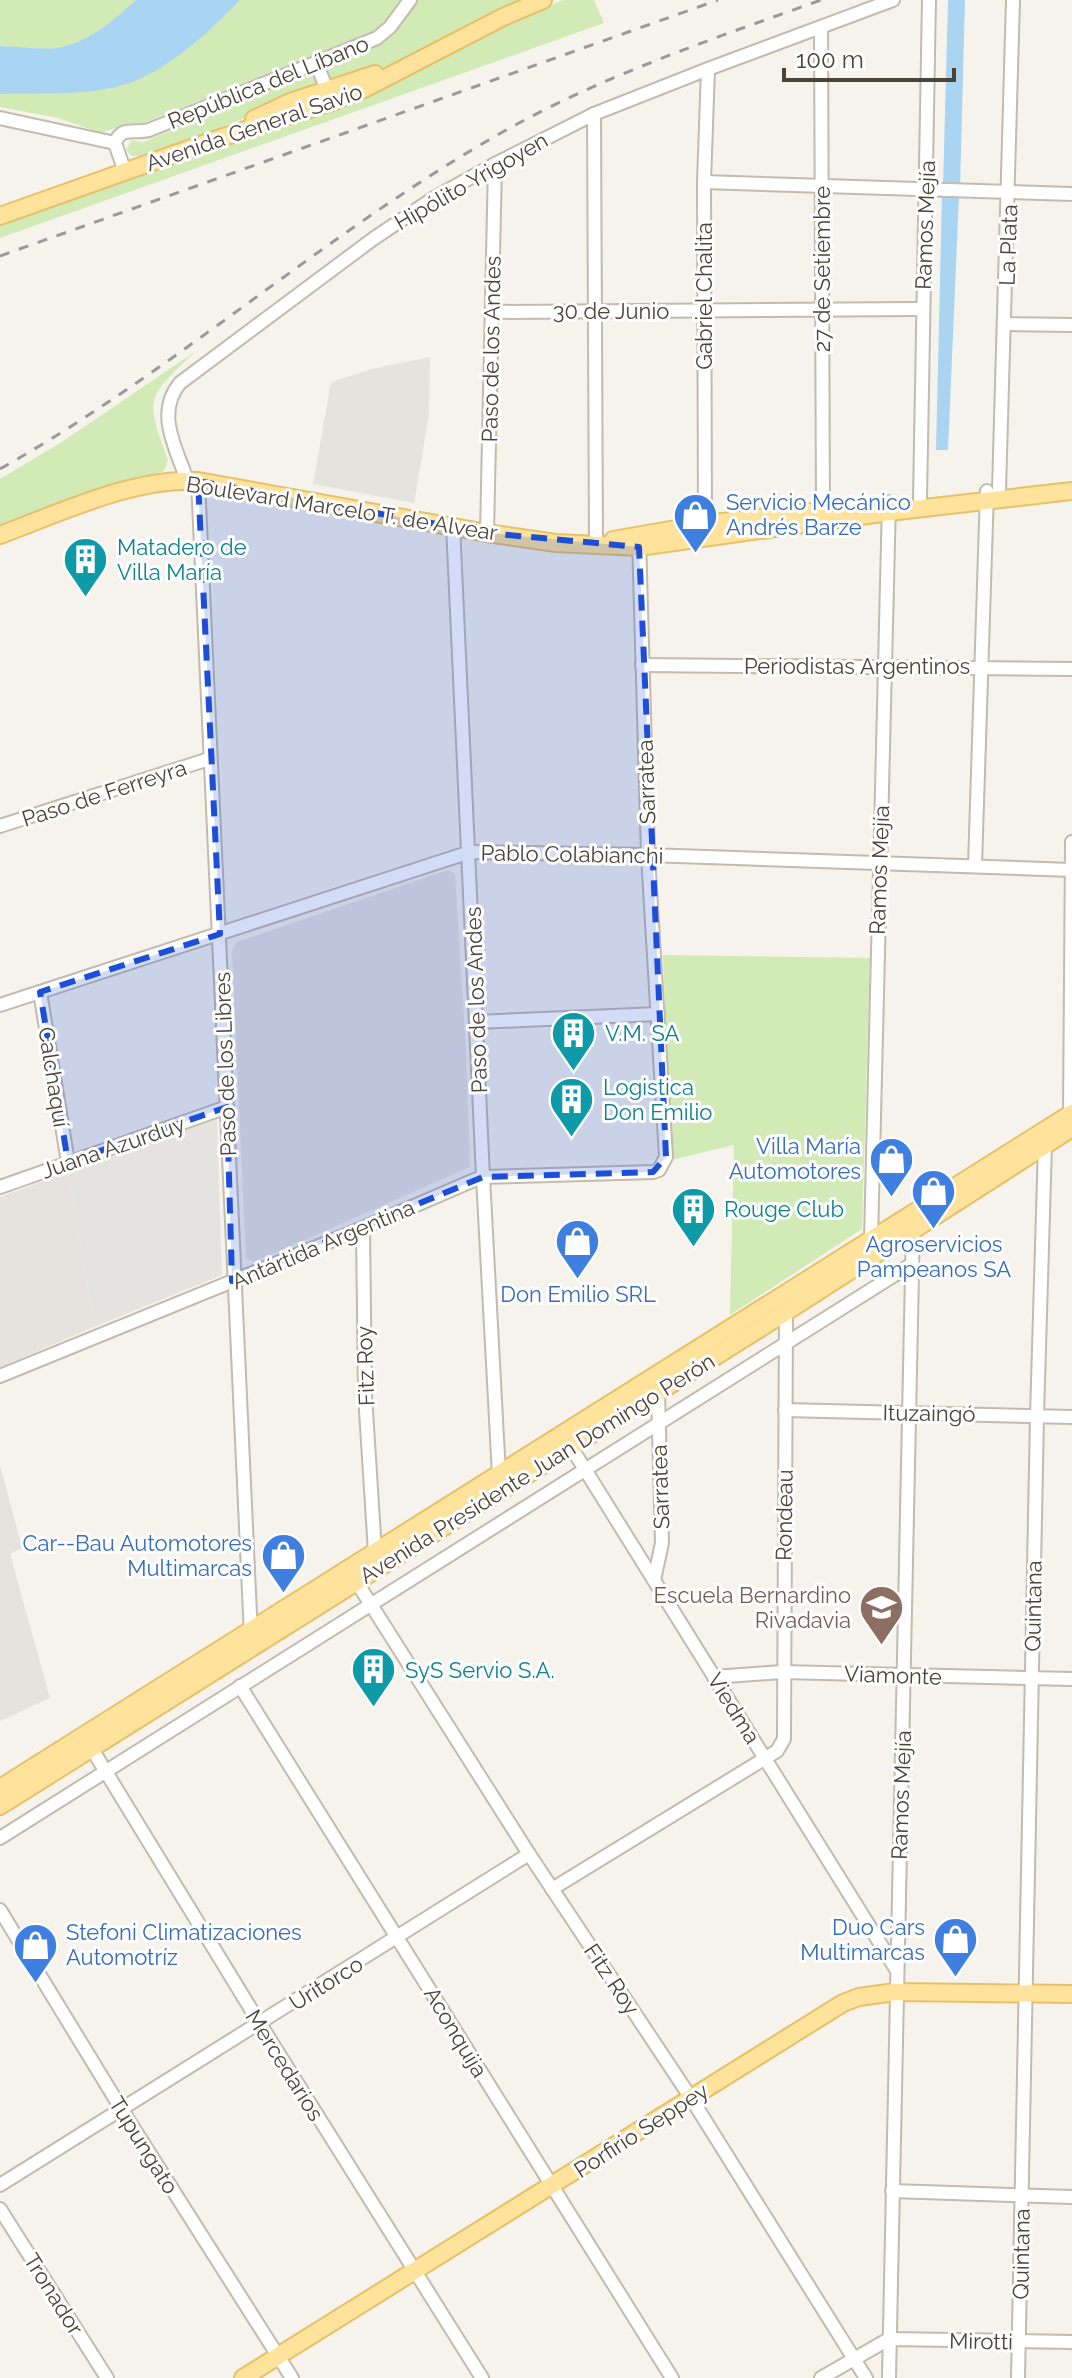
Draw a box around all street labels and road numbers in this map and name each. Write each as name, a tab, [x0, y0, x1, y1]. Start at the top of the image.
street label: República del Líbano	[164, 30, 372, 134]
street label: Avenida General Savio	[142, 78, 366, 176]
street label: Hipólito Yrigoyen	[390, 127, 552, 235]
street label: Ramos Mejía	[910, 160, 940, 290]
street label: 27 de Setiembre	[809, 186, 835, 352]
street label: La Plata	[994, 204, 1022, 286]
street label: Gabriel Chalita	[691, 222, 717, 370]
street label: Paso de los Andes	[476, 255, 506, 443]
street label: 30 de Junio	[553, 298, 669, 324]
street label: Boulevard Marcelo T. de Alvear	[185, 471, 500, 545]
street label: Periodistas Argentinos	[744, 653, 970, 679]
street label: Sarratea	[632, 739, 660, 825]
street label: Paso de Ferreyra	[18, 754, 190, 832]
street label: Ramos Mejía	[864, 805, 894, 935]
street label: Pablo Colabianchi	[480, 839, 664, 869]
street label: Paso de los Andes	[460, 906, 492, 1094]
street label: Paso de los Libres	[209, 971, 241, 1157]
street label: Calchaquí	[33, 1025, 75, 1129]
street label: Juana Azurduy	[38, 1110, 188, 1184]
street label: Antártida Argentina	[228, 1194, 418, 1294]
street label: Fitz Roy	[351, 1325, 379, 1407]
street label: Avenida Presidente Juan Domingo Perón	[355, 1347, 719, 1589]
street label: Ituzaingó	[882, 1399, 976, 1427]
street label: Sarratea	[646, 1444, 674, 1530]
street label: Rondeau	[770, 1469, 798, 1561]
street label: Quintana	[1019, 1560, 1047, 1652]
street label: Viamonte	[844, 1660, 942, 1690]
street label: Viedma	[702, 1668, 766, 1748]
street label: Ramos Mejía	[886, 1730, 916, 1860]
street label: Fitz Roy	[579, 1938, 645, 2020]
street label: Uritorco	[284, 1950, 368, 2016]
street label: Aconquija	[419, 1982, 493, 2082]
street label: Mercedarios	[241, 2005, 329, 2125]
street label: Porfirio Seppey	[569, 2077, 713, 2183]
street label: Tupungato	[104, 2092, 184, 2198]
street label: Quintana	[1007, 2208, 1035, 2300]
street label: Tronador	[19, 2248, 89, 2340]
street label: Mirotti	[949, 2327, 1013, 2355]

